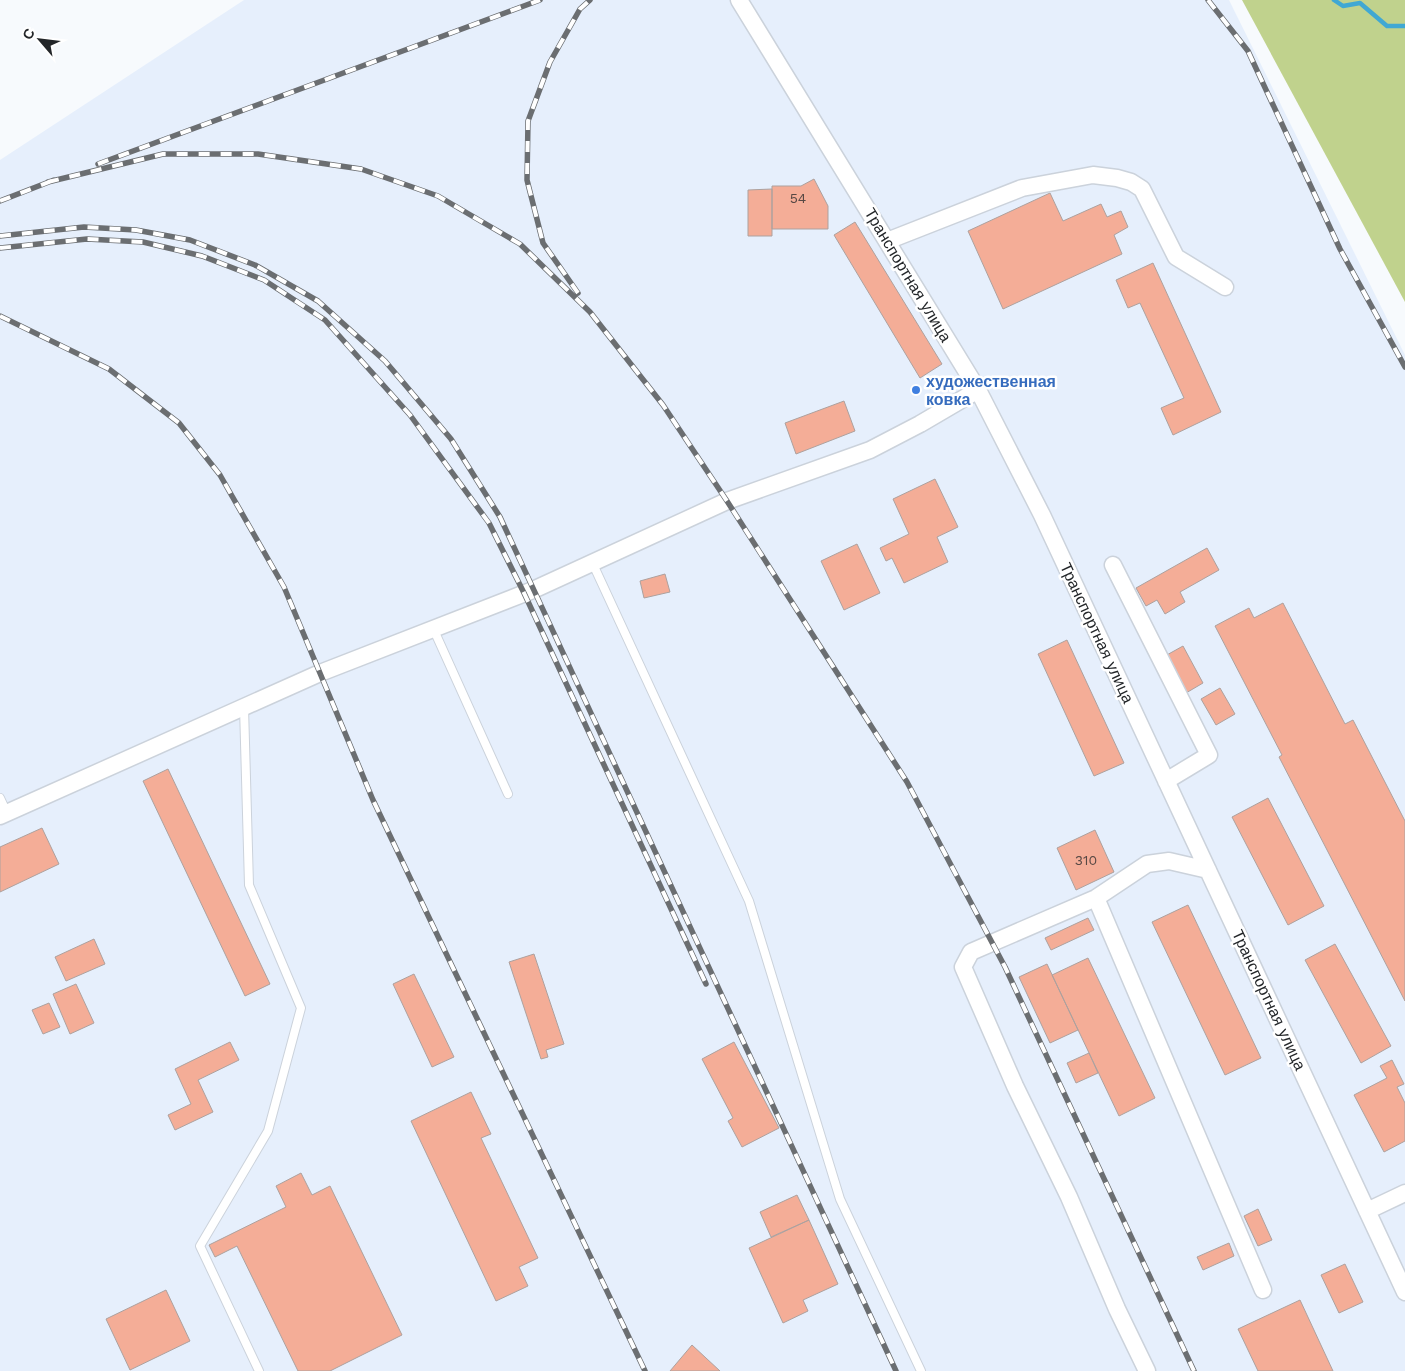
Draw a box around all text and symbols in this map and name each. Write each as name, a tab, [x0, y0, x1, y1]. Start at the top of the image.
north arrow	[15, 15, 65, 65]
text: С	[19, 26, 38, 42]
house number: 54	[790, 190, 806, 206]
street label: Транспортная улица	[861, 205, 956, 345]
place label: художественная ковка	[926, 372, 1056, 409]
marker: художественная ковка	[910, 384, 922, 396]
street label: Транспортная улица	[1056, 560, 1138, 706]
house number: 310	[1075, 852, 1097, 868]
street label: Транспортная улица	[1228, 927, 1310, 1073]

